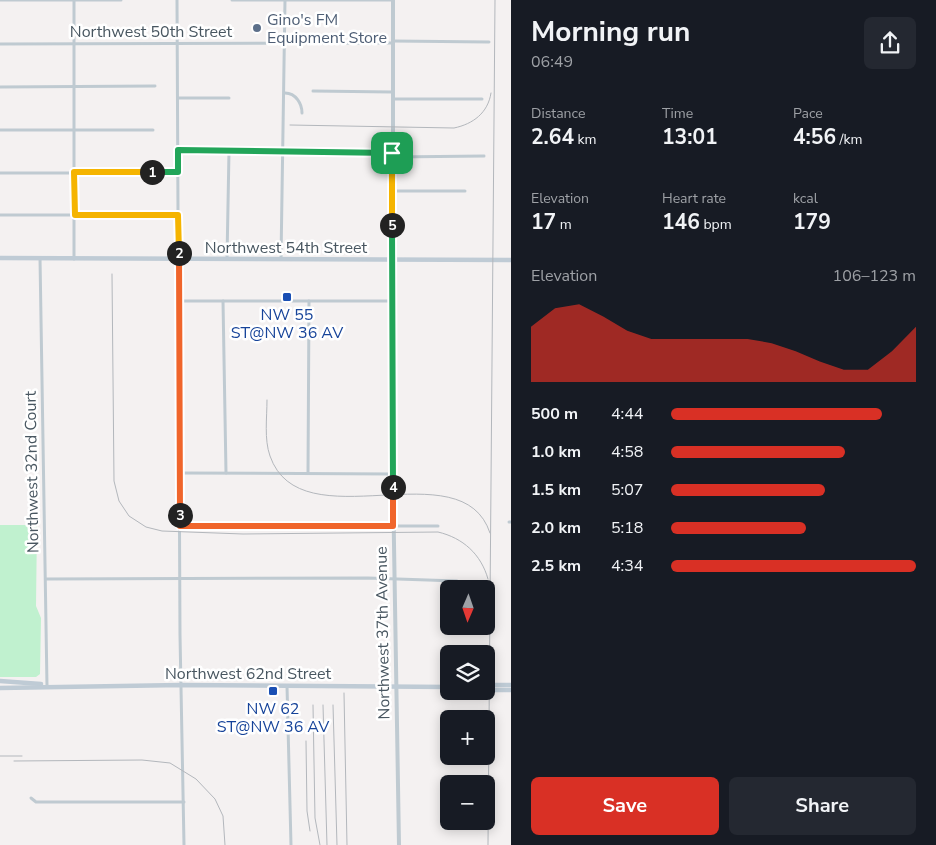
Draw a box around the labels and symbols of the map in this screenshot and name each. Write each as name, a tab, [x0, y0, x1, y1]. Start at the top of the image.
place label: Gino's FM Equipment Store	[267, 9, 387, 49]
street label: Northwest 50th Street	[70, 21, 233, 43]
marker: Gino's FM Equipment Store	[251, 22, 263, 34]
pin	[371, 132, 413, 174]
pin: 1	[140, 160, 164, 184]
pin: 5	[380, 212, 404, 238]
street label: Northwest 54th Street	[205, 237, 368, 259]
pin: 2	[166, 240, 192, 266]
marker: NW 55 ST@NW 36 AV	[281, 291, 293, 303]
place label: NW 55 ST@NW 36 AV	[231, 304, 344, 344]
street label: Northwest 32nd Court	[20, 390, 44, 553]
pin: 4	[380, 474, 406, 500]
pin: 3	[168, 502, 192, 528]
street label: Northwest 37th Avenue	[370, 546, 396, 720]
north arrow	[440, 580, 495, 635]
street label: Northwest 62nd Street	[165, 663, 331, 685]
marker: NW 62 ST@NW 36 AV	[267, 685, 279, 697]
place label: NW 62 ST@NW 36 AV	[217, 698, 330, 738]

